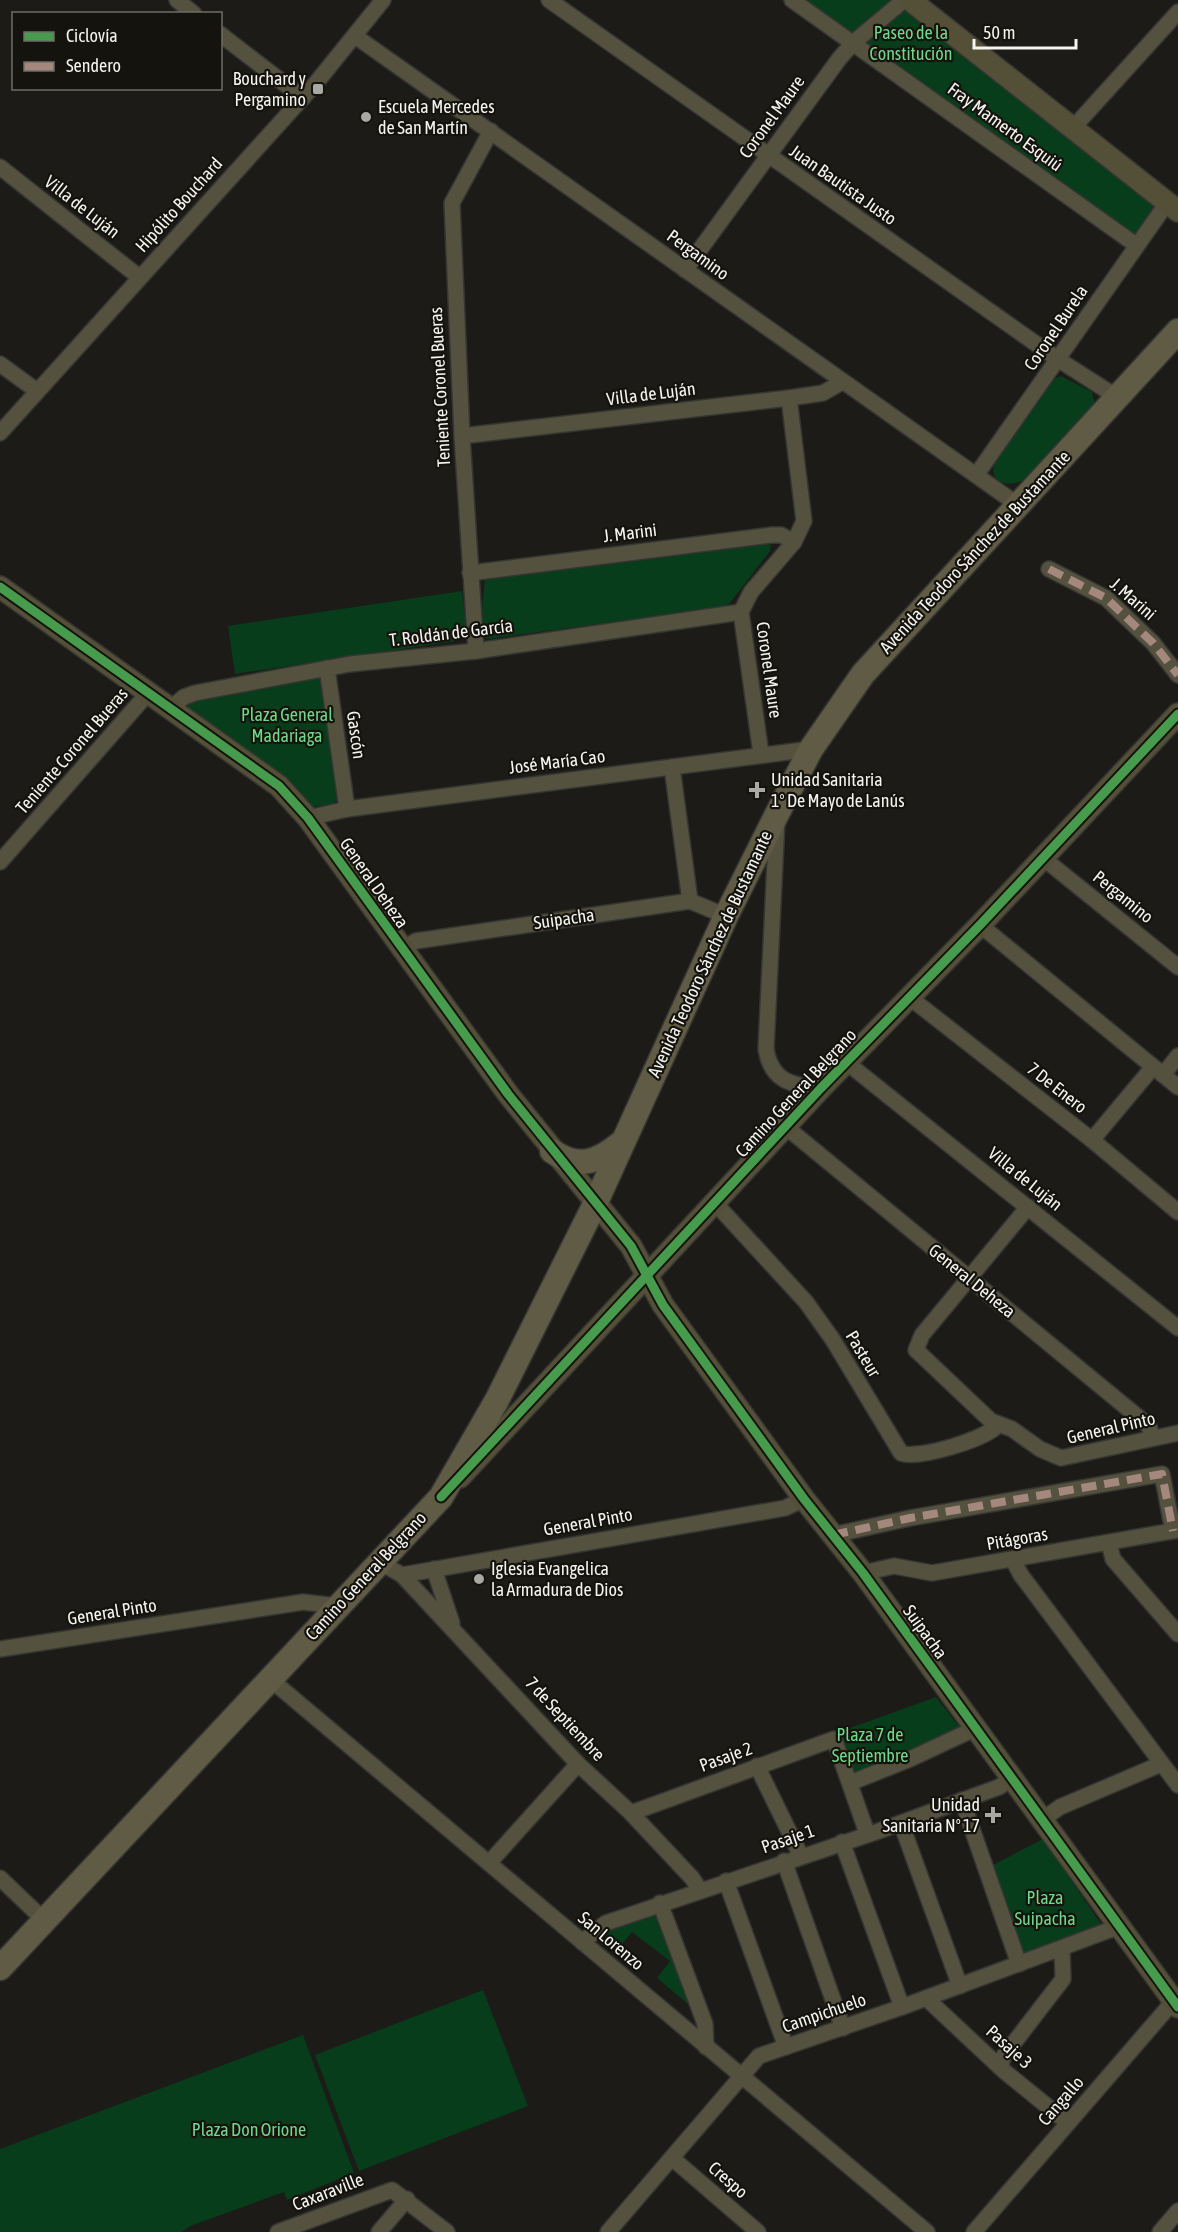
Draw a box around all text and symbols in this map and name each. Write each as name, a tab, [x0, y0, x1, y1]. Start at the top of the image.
legend	[12, 12, 222, 90]
scale bar	[974, 12, 1076, 50]
park label: Paseo de la Constitución	[870, 22, 952, 64]
text: 50 m	[983, 22, 1015, 43]
text: Ciclovía	[66, 25, 118, 46]
text: Sendero	[66, 55, 121, 76]
place label: Bouchard y Pergamino	[233, 68, 306, 110]
street label: Coronel Maure	[735, 71, 809, 162]
street label: Fray Mamerto Esquiú	[944, 78, 1067, 175]
marker: Bouchard y Pergamino	[311, 82, 325, 96]
place label: Escuela Mercedes de San Martín	[378, 96, 495, 138]
marker: Escuela Mercedes de San Martín	[359, 110, 373, 124]
street label: Juan Bautista Justo	[786, 140, 901, 229]
street label: Hipólito Bouchard	[131, 153, 226, 256]
street label: Villa de Luján	[41, 171, 124, 242]
street label: Pergamino	[663, 225, 733, 284]
street label: Coronel Burela	[1019, 281, 1092, 374]
street label: Teniente Coronel Bueras	[425, 307, 454, 467]
street label: Villa de Luján	[605, 378, 697, 409]
street label: Avenida Teodoro Sánchez de Bustamante	[875, 446, 1074, 657]
street label: J. Marini	[602, 519, 658, 546]
street label: J. Marini	[1106, 573, 1161, 624]
street label: T. Roldán de García	[388, 615, 514, 651]
street label: Coronel Maure	[752, 620, 787, 719]
street label: Teniente Coronel Bueras	[11, 683, 132, 818]
park label: Plaza General Madariaga	[241, 704, 333, 746]
street label: Gascón	[343, 710, 370, 760]
street label: José María Cao	[508, 745, 606, 778]
place label: Unidad Sanitaria 1° De Mayo de Lanús	[771, 769, 905, 811]
marker: Unidad Sanitaria 1° De Mayo de Lanús	[748, 781, 766, 799]
street label: Avenida Teodoro Sánchez de Bustamante	[643, 827, 776, 1080]
street label: General Deheza	[336, 834, 413, 932]
street label: Pergamino	[1089, 866, 1158, 927]
street label: Suipacha	[532, 904, 596, 933]
street label: Camino General Belgrano	[731, 1024, 861, 1161]
street label: 7 De Enero	[1023, 1058, 1091, 1117]
street label: Villa de Luján	[984, 1142, 1067, 1215]
street label: General Deheza	[925, 1239, 1020, 1322]
street label: Pasteur	[841, 1327, 886, 1381]
street label: General Pinto	[1065, 1407, 1157, 1448]
street label: General Pinto	[542, 1503, 634, 1540]
street label: Camino General Belgrano	[301, 1507, 431, 1644]
street label: Pitágoras	[985, 1523, 1049, 1554]
place label: Iglesia Evangelica la Armadura de Dios	[491, 1558, 623, 1600]
marker: Iglesia Evangelica la Armadura de Dios	[472, 1572, 486, 1586]
street label: General Pinto	[66, 1594, 158, 1629]
street label: Suipacha	[899, 1601, 952, 1663]
street label: 7 de Septiembre	[521, 1672, 609, 1765]
park label: Plaza 7 de Septiembre	[832, 1724, 908, 1766]
street label: Pasaje 2	[696, 1737, 755, 1776]
place label: Unidad Sanitaria N° 17	[882, 1794, 980, 1836]
marker: Unidad Sanitaria N° 17	[984, 1806, 1002, 1824]
street label: Pasaje 1	[759, 1820, 817, 1857]
park label: Plaza Suipacha	[1014, 1887, 1076, 1929]
street label: San Lorenzo	[574, 1907, 649, 1974]
street label: Campichuelo	[779, 1988, 869, 2037]
street label: Pasaje 3	[982, 2020, 1037, 2073]
street label: Cangallo	[1033, 2072, 1088, 2130]
park label: Plaza Don Orione	[192, 2119, 306, 2140]
street label: Crespo	[704, 2157, 752, 2202]
street label: Caxaraville	[289, 2168, 366, 2215]

